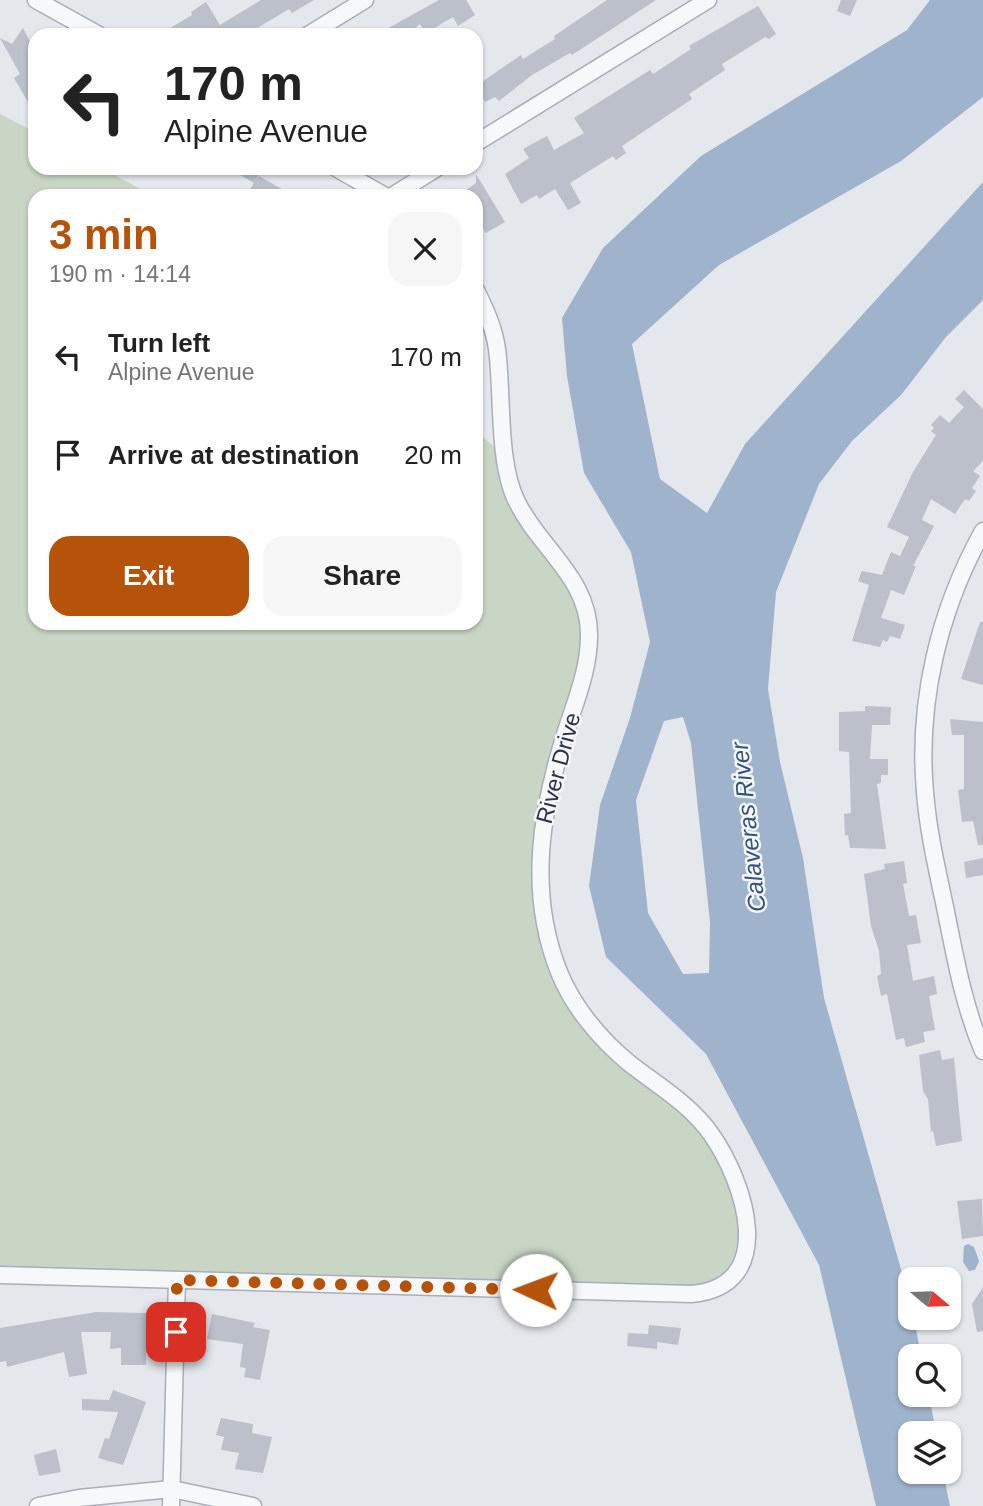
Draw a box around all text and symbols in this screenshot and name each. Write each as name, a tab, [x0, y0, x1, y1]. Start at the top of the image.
icon: left	[49, 56, 140, 147]
text: 170 m	[164, 56, 303, 110]
text: Alpine Avenue	[164, 113, 368, 149]
text: 3 min	[49, 211, 159, 258]
button: close	[388, 212, 462, 286]
text: 190 m · 14:14	[49, 261, 191, 287]
text: Turn left	[108, 328, 210, 358]
icon: left	[49, 338, 87, 376]
text: 170 m	[390, 342, 462, 372]
text: Alpine Avenue	[108, 359, 255, 385]
icon: arrive	[49, 436, 87, 474]
text: Arrive at destination	[108, 440, 359, 470]
text: 20 m	[404, 440, 462, 470]
button: Exit	[49, 536, 249, 616]
button: Share	[263, 536, 462, 616]
street label: River Drive	[531, 710, 585, 826]
water label: Calaveras River	[726, 740, 770, 913]
position arrow	[499, 1253, 573, 1327]
north arrow	[898, 1267, 961, 1330]
map controls	[898, 1267, 961, 1484]
pin	[146, 1302, 206, 1362]
icon: arrive	[157, 1313, 195, 1351]
button: search	[898, 1344, 961, 1407]
button: layers	[898, 1421, 961, 1484]

